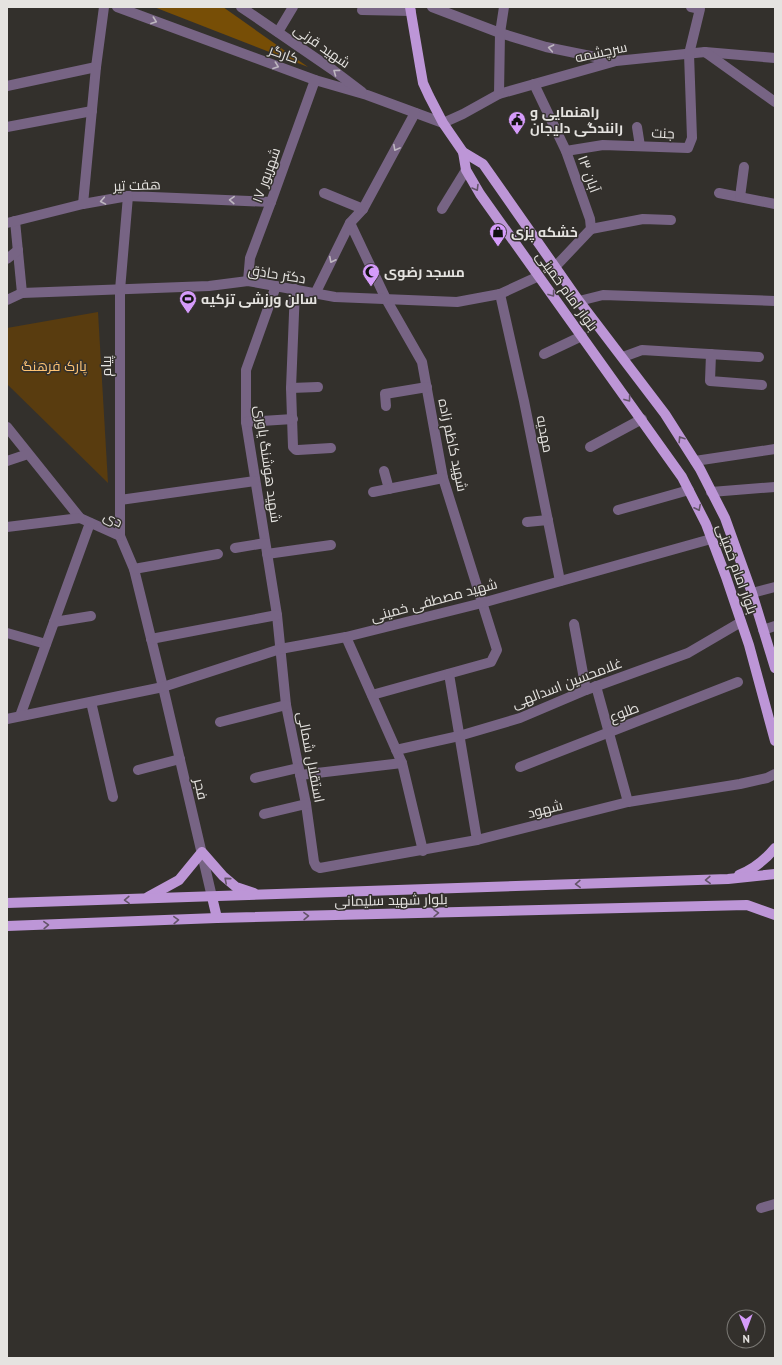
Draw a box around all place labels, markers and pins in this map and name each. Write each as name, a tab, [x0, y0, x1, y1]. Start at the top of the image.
place label: راهنمایی و رانندگی دلیجان	[530, 103, 623, 137]
public building icon: راهنمایی و رانندگی دلیجان	[507, 110, 527, 135]
shop icon: خشکه پزی	[488, 222, 508, 247]
place label: خشکه پزی	[511, 223, 578, 243]
mosque icon: مسجد رضوی	[361, 262, 381, 287]
place label: مسجد رضوی	[384, 263, 465, 281]
sports icon: سالن ورزشی تزکیه	[178, 289, 198, 314]
place label: سالن ورزشی تزکیه	[201, 290, 317, 308]

